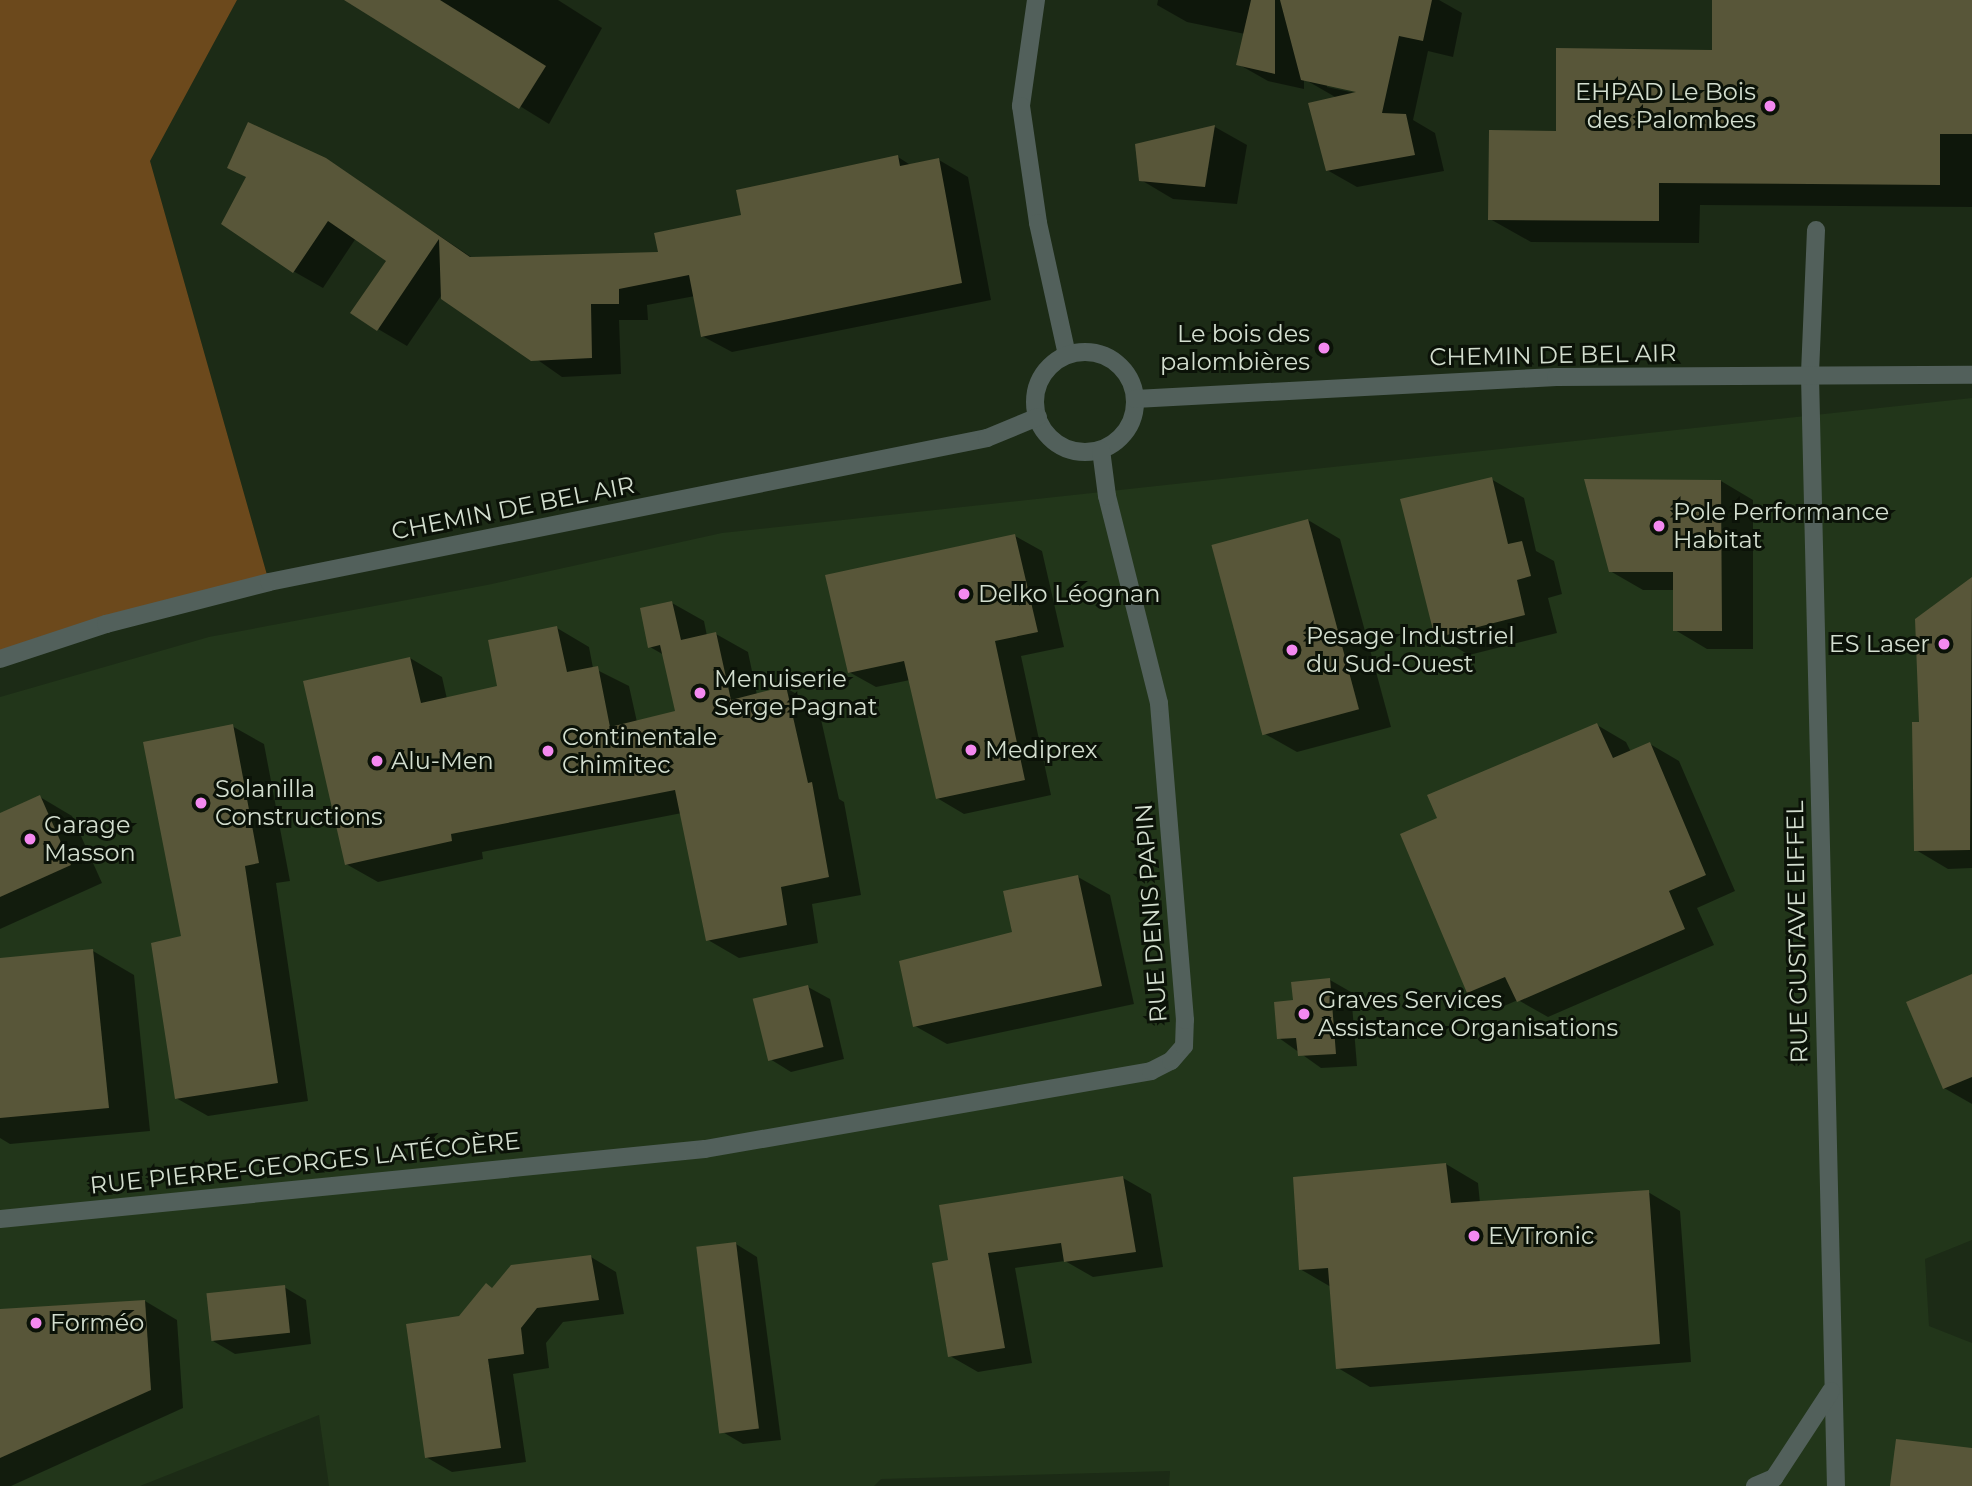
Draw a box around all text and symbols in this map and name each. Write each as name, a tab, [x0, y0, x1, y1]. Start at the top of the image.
place label: EHPAD Le Bois des Palombes	[1575, 78, 1756, 134]
marker: EHPAD Le Bois des Palombes	[1762, 98, 1778, 114]
place label: Le bois des palombières	[1160, 320, 1310, 376]
street label: CHEMIN DE BEL AIR	[1429, 338, 1677, 372]
marker: Le bois des palombières	[1316, 340, 1332, 356]
street label: CHEMIN DE BEL AIR	[389, 470, 637, 546]
place label: Pole Performance Habitat	[1673, 498, 1889, 554]
marker: Pole Performance Habitat	[1651, 518, 1667, 534]
place label: Delko Léognan	[978, 580, 1160, 608]
marker: Delko Léognan	[956, 586, 972, 602]
place label: Pesage Industriel du Sud-Ouest	[1306, 622, 1515, 678]
place label: ES Laser	[1829, 630, 1930, 658]
marker: ES Laser	[1936, 636, 1952, 652]
marker: Pesage Industriel du Sud-Ouest	[1284, 642, 1300, 658]
place label: Menuiserie Serge Pagnat	[714, 665, 877, 721]
marker: Menuiserie Serge Pagnat	[692, 685, 708, 701]
place label: Continentale Chimitec	[562, 723, 717, 779]
place label: Mediprex	[985, 736, 1098, 764]
marker: Mediprex	[963, 742, 979, 758]
marker: Continentale Chimitec	[540, 743, 556, 759]
place label: Alu-Men	[391, 747, 494, 775]
marker: Alu-Men	[369, 753, 385, 769]
place label: Solanilla Constructions	[215, 775, 383, 831]
marker: Solanilla Constructions	[193, 795, 209, 811]
street label: RUE GUSTAVE EIFFEL	[1780, 800, 1814, 1064]
street label: RUE DENIS PAPIN	[1129, 803, 1173, 1023]
place label: Garage Masson	[44, 811, 136, 867]
marker: Garage Masson	[22, 831, 38, 847]
place label: Graves Services Assistance Organisations	[1318, 986, 1618, 1042]
marker: Graves Services Assistance Organisations	[1296, 1006, 1312, 1022]
street label: RUE PIERRE-GEORGES LATÉCOÈRE	[88, 1126, 522, 1200]
place label: EVTronic	[1488, 1222, 1594, 1250]
marker: EVTronic	[1466, 1228, 1482, 1244]
place label: Forméo	[50, 1309, 144, 1337]
marker: Forméo	[28, 1315, 44, 1331]

